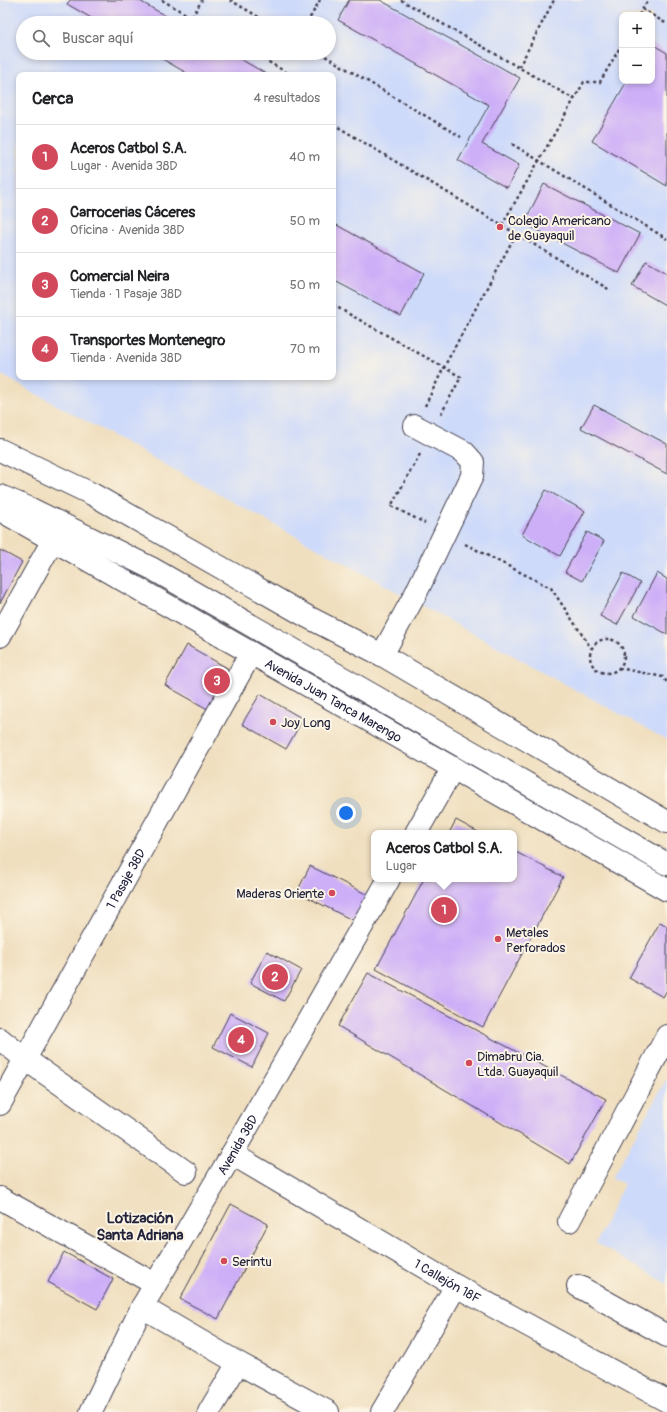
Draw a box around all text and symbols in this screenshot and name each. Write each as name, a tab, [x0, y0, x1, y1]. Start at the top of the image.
map controls	[619, 12, 655, 84]
button: +	[619, 12, 655, 48]
search box	[16, 16, 336, 60]
icon: search	[30, 27, 52, 49]
text: Buscar aquí	[62, 29, 134, 48]
button: −	[619, 48, 655, 84]
text: Cerca	[32, 88, 73, 109]
text: 4 resultados	[253, 90, 320, 106]
text: Aceros Catbol S.A.	[70, 139, 187, 158]
text: 1	[42, 149, 48, 165]
text: 40 m	[289, 149, 320, 165]
text: Lugar · Avenida 38D	[70, 158, 177, 174]
text: Carrocerias Cáceres	[70, 203, 195, 222]
text: 2	[41, 213, 49, 229]
text: 50 m	[290, 213, 320, 229]
place label: Colegio Americano de Guayaquil	[508, 213, 611, 244]
text: Oficina · Avenida 38D	[70, 222, 184, 238]
marker: Colegio Americano de Guayaquil	[495, 222, 505, 232]
text: Comercial Neira	[70, 267, 170, 286]
text: 3	[41, 277, 49, 293]
text: 50 m	[290, 277, 320, 293]
text: Tienda · 1 Pasaje 38D	[70, 286, 182, 302]
text: Transportes Montenegro	[70, 331, 225, 350]
text: 4	[41, 341, 49, 357]
text: 70 m	[290, 341, 320, 357]
text: Tienda · Avenida 38D	[70, 350, 182, 366]
street label: Avenida Juan Tanca Marengo	[262, 656, 404, 746]
pin: 3	[204, 666, 230, 696]
place label: Joy Long	[281, 715, 331, 731]
marker: Joy Long	[268, 717, 278, 727]
your location	[336, 803, 356, 823]
popup	[371, 830, 517, 882]
text: Aceros Catbol S.A.	[386, 839, 502, 858]
street label: 1 Pasaje 38D	[103, 846, 150, 912]
text: Lugar	[386, 858, 417, 874]
place label: Maderas Oriente	[236, 886, 325, 902]
marker: Maderas Oriente	[327, 888, 337, 898]
pin: 1	[431, 895, 457, 925]
place label: Metales Perforados	[506, 925, 565, 956]
marker: Metales Perforados	[493, 934, 503, 944]
pin: 2	[262, 962, 288, 992]
pin: 4	[228, 1025, 254, 1055]
place label: Dimabru Cia. Ltda. Guayaquil	[477, 1049, 558, 1080]
marker: Dimabru Cia. Ltda. Guayaquil	[464, 1058, 474, 1068]
street label: Avenida 38D	[215, 1112, 262, 1178]
district label: Lotización Santa Adriana	[97, 1209, 184, 1245]
place label: Serintu	[232, 1254, 272, 1270]
marker: Serintu	[219, 1256, 229, 1266]
street label: 1 Callejón 18F	[411, 1256, 483, 1307]

